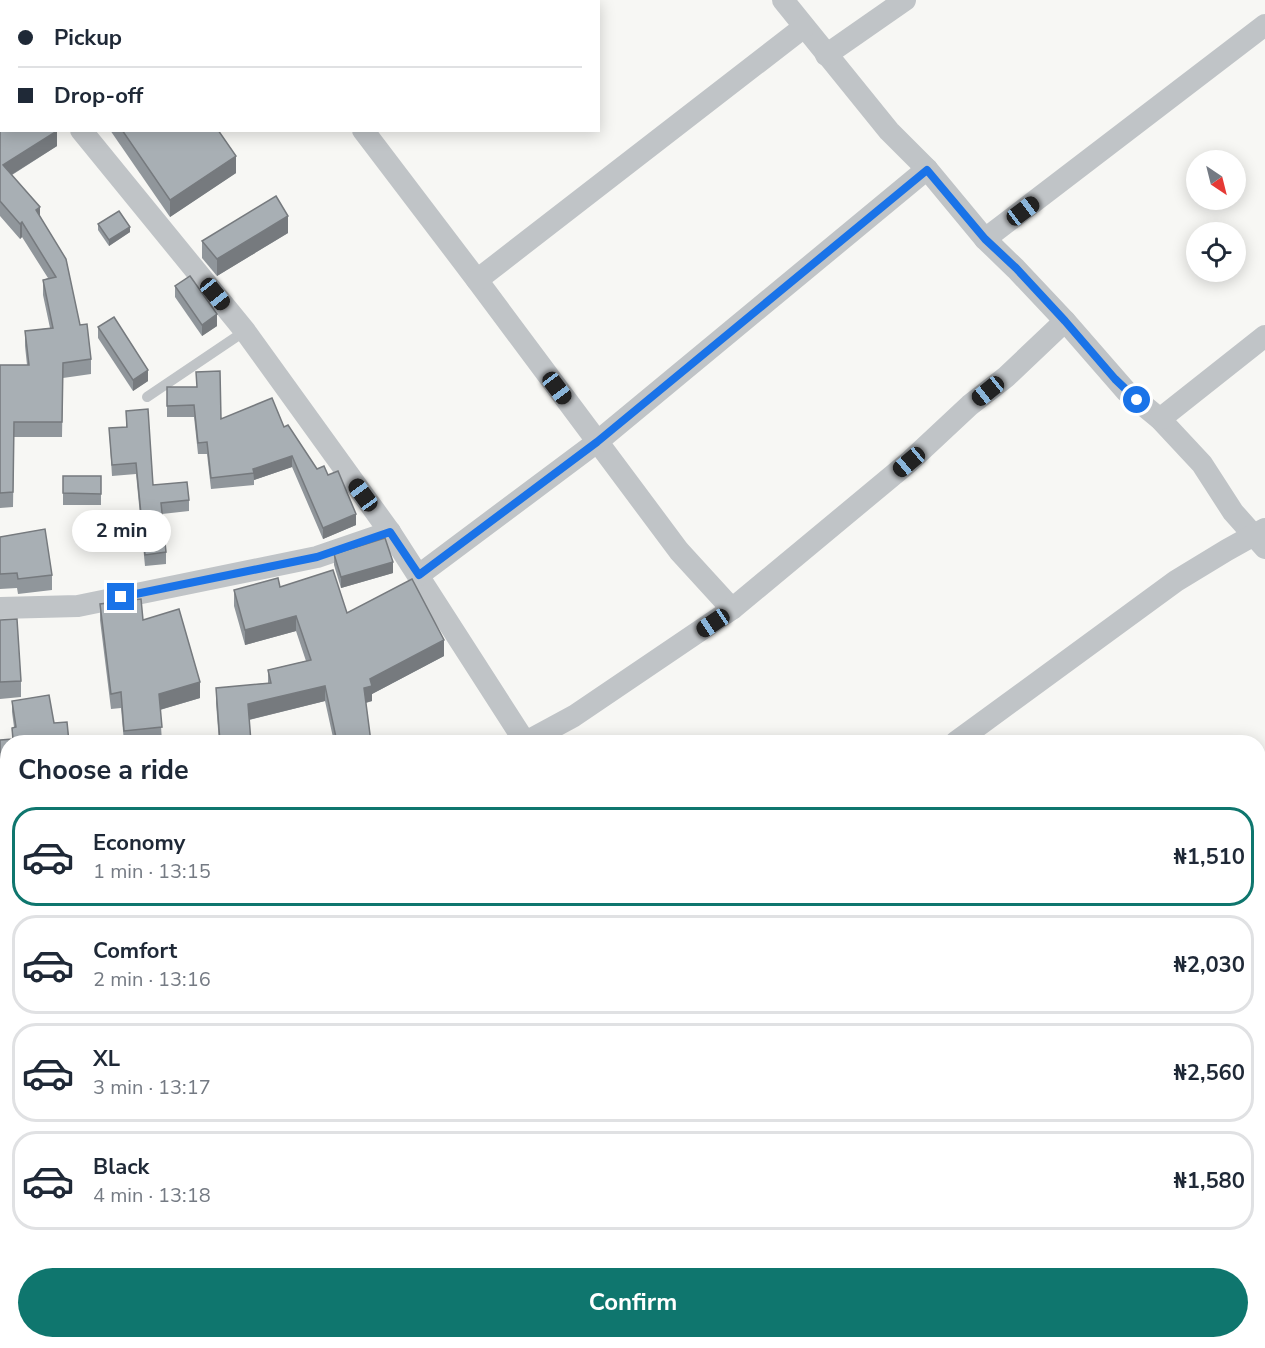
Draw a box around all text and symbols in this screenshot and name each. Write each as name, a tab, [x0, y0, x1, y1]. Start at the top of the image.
text: Pickup	[54, 23, 122, 53]
text: Drop-off	[54, 81, 143, 111]
north arrow	[1186, 150, 1246, 210]
map controls	[1186, 150, 1246, 282]
car	[1003, 193, 1043, 229]
button: locate	[1186, 222, 1246, 282]
car	[197, 274, 233, 314]
car	[539, 368, 575, 408]
car	[968, 373, 1008, 409]
route start	[1123, 386, 1150, 413]
car	[889, 444, 929, 480]
car	[345, 475, 381, 515]
callout: 2 min	[72, 510, 170, 552]
text: 2 min	[96, 517, 147, 544]
route end	[107, 583, 134, 610]
car	[693, 605, 733, 641]
text: Choose a ride	[18, 752, 189, 789]
text: Economy	[93, 828, 185, 858]
icon: car	[21, 830, 75, 884]
text: ₦1,510	[1174, 842, 1245, 872]
text: 1 min · 13:15	[93, 858, 211, 885]
text: Comfort	[93, 936, 177, 966]
icon: car	[21, 938, 75, 992]
text: ₦2,030	[1174, 950, 1245, 980]
text: 2 min · 13:16	[93, 966, 211, 993]
text: XL	[93, 1044, 120, 1074]
icon: car	[21, 1046, 75, 1100]
text: ₦2,560	[1174, 1058, 1245, 1088]
text: 3 min · 13:17	[93, 1074, 211, 1101]
text: Black	[93, 1152, 149, 1182]
icon: car	[21, 1154, 75, 1208]
text: ₦1,580	[1174, 1166, 1245, 1196]
text: 4 min · 13:18	[93, 1182, 211, 1209]
button: Confirm	[18, 1268, 1248, 1337]

